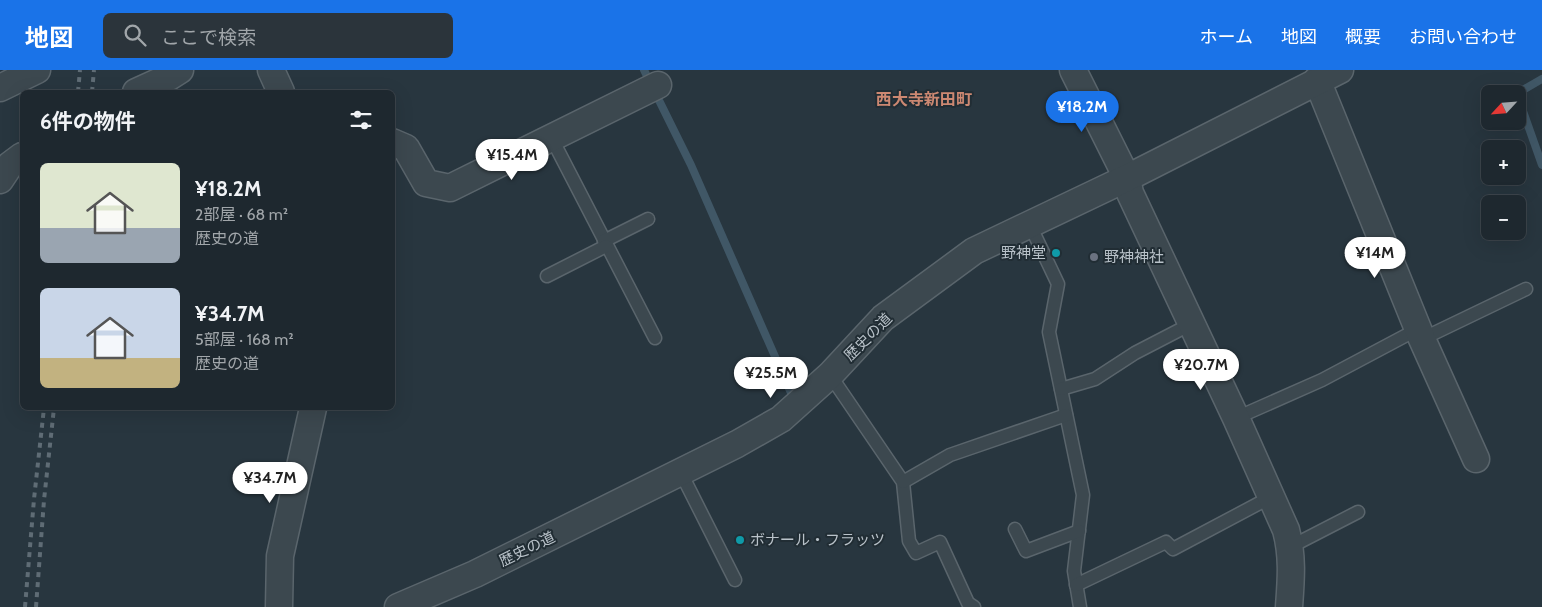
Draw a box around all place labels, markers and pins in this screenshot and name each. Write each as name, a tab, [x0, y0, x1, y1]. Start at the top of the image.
pin: ¥18.2M	[1041, 90, 1123, 133]
pin: ¥15.4M	[471, 138, 553, 181]
pin: ¥14M	[1345, 236, 1405, 279]
place label: 野神堂	[1001, 244, 1046, 262]
marker: 野神堂	[1050, 247, 1062, 259]
place label: 野神神社	[1104, 248, 1164, 266]
marker: 野神神社	[1088, 251, 1100, 263]
pin: ¥20.7M	[1160, 348, 1242, 391]
pin: ¥25.5M	[730, 356, 812, 399]
pin: ¥34.7M	[229, 462, 311, 504]
place label: ボナール・フラッツ	[750, 531, 885, 549]
marker: ボナール・フラッツ	[734, 534, 746, 546]

